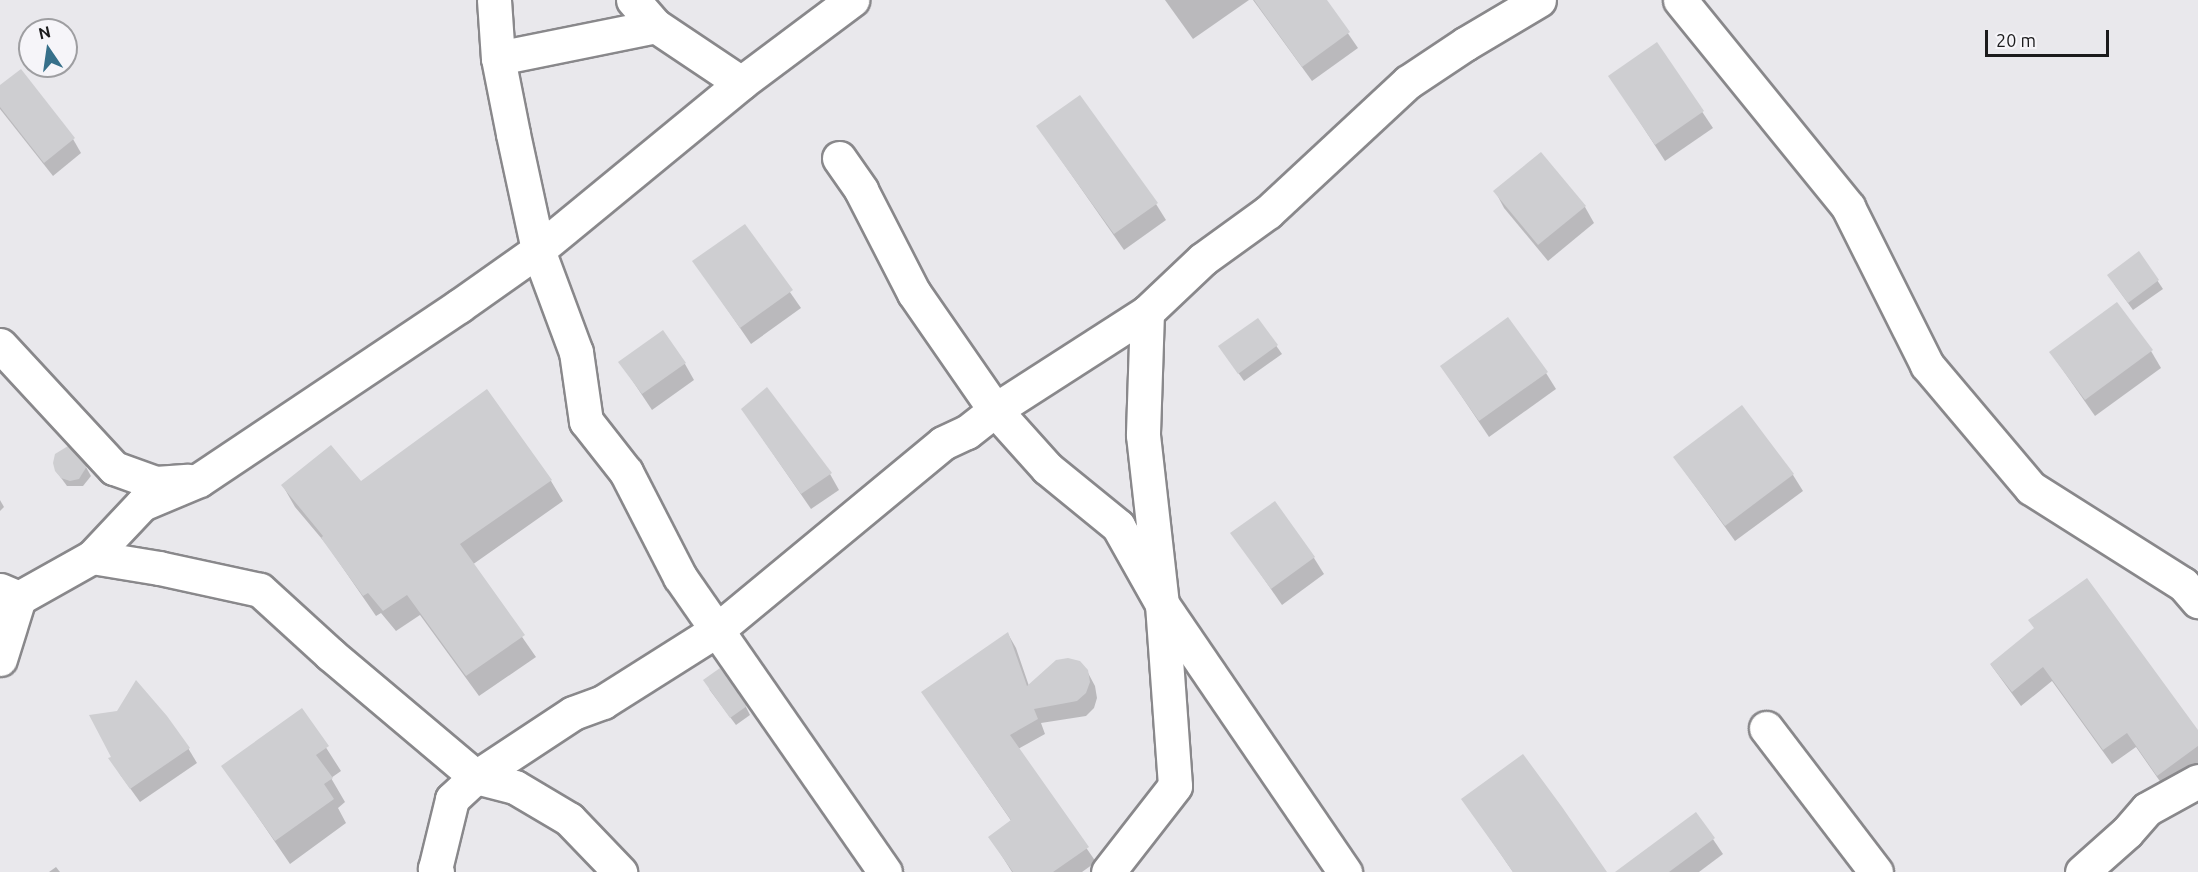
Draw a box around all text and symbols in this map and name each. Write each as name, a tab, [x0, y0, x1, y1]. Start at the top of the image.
north arrow	[18, 18, 78, 78]
scale bar	[1988, 18, 2112, 56]
text: N	[37, 22, 52, 43]
text: 20 m	[1996, 30, 2036, 50]

